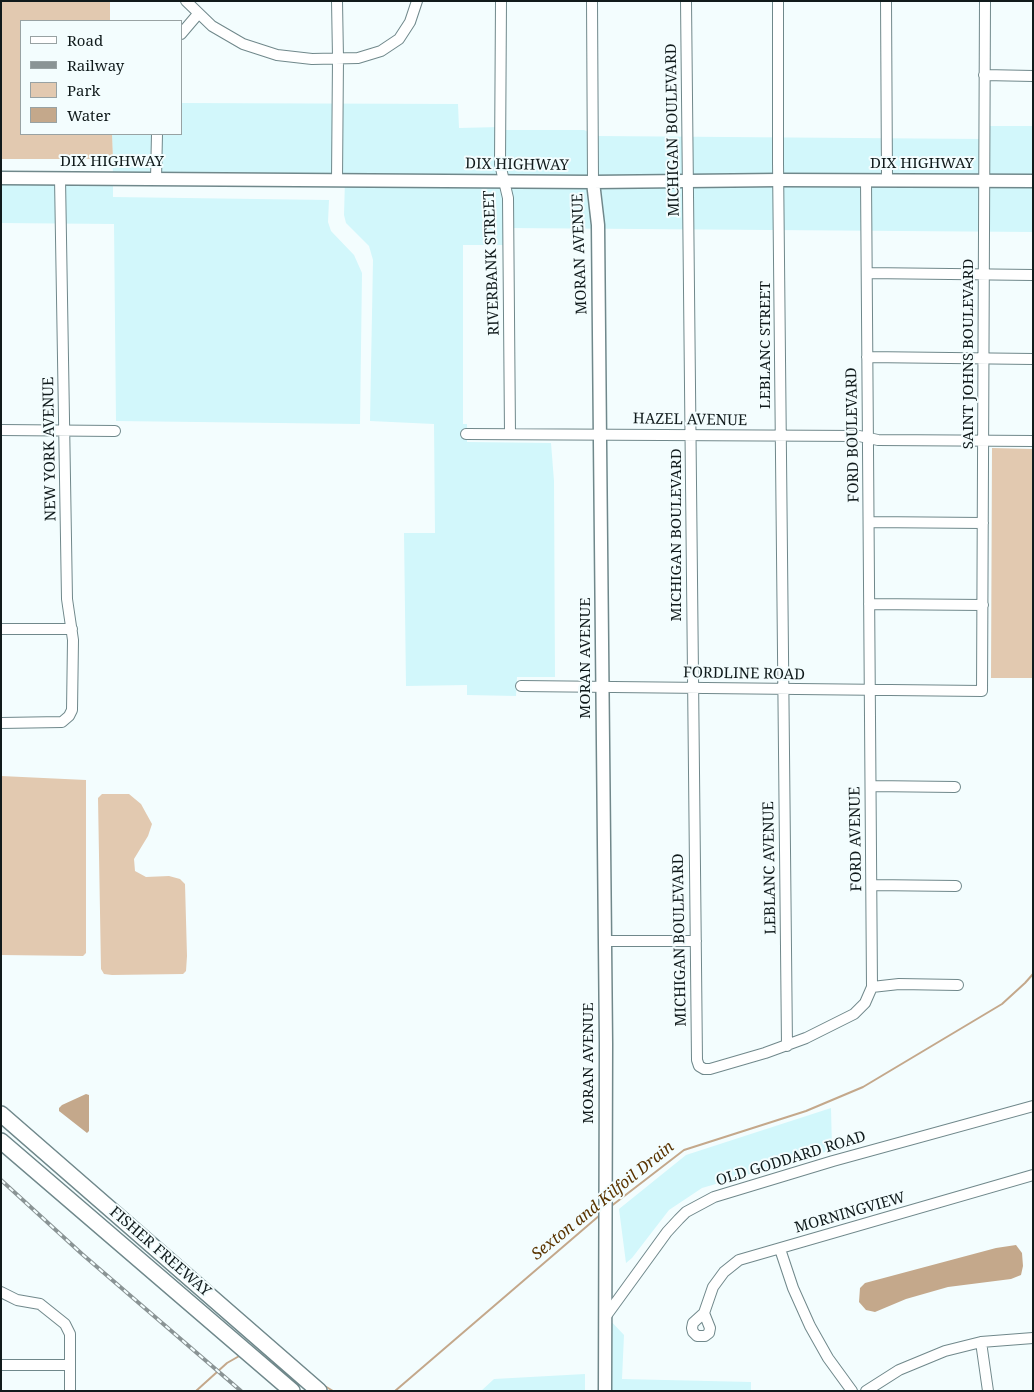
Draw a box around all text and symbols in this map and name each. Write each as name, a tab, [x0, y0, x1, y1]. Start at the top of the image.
legend	[20, 20, 182, 135]
text: Road	[67, 30, 103, 50]
street label: MICHIGAN BOULEVARD	[662, 43, 684, 217]
text: Railway	[67, 55, 124, 75]
text: Park	[67, 80, 100, 100]
text: Water	[67, 105, 110, 125]
street label: DIX HIGHWAY	[60, 153, 164, 171]
street label: DIX HIGHWAY	[465, 155, 569, 175]
street label: DIX HIGHWAY	[870, 155, 974, 173]
street label: RIVERBANK STREET	[480, 190, 504, 336]
street label: MORAN AVENUE	[569, 193, 591, 315]
street label: SAINT JOHNS BOULEVARD	[960, 259, 978, 449]
street label: LEBLANC STREET	[757, 281, 775, 409]
street label: FORD BOULEVARD	[843, 367, 863, 503]
street label: NEW YORK AVENUE	[40, 376, 60, 522]
street label: HAZEL AVENUE	[633, 410, 747, 430]
street label: MICHIGAN BOULEVARD	[668, 448, 686, 622]
street label: MORAN AVENUE	[577, 597, 595, 719]
street label: FORDLINE ROAD	[683, 664, 805, 684]
street label: FORD AVENUE	[846, 786, 866, 892]
street label: LEBLANC AVENUE	[760, 801, 780, 935]
street label: MICHIGAN BOULEVARD	[669, 853, 691, 1027]
street label: MORAN AVENUE	[580, 1002, 598, 1124]
street label: OLD GODDARD ROAD	[714, 1128, 868, 1190]
water label: Sexton and Kilfoil Drain	[528, 1138, 678, 1264]
street label: MORNINGVIEW	[793, 1189, 907, 1237]
street label: FISHER FREEWAY	[106, 1203, 214, 1301]

